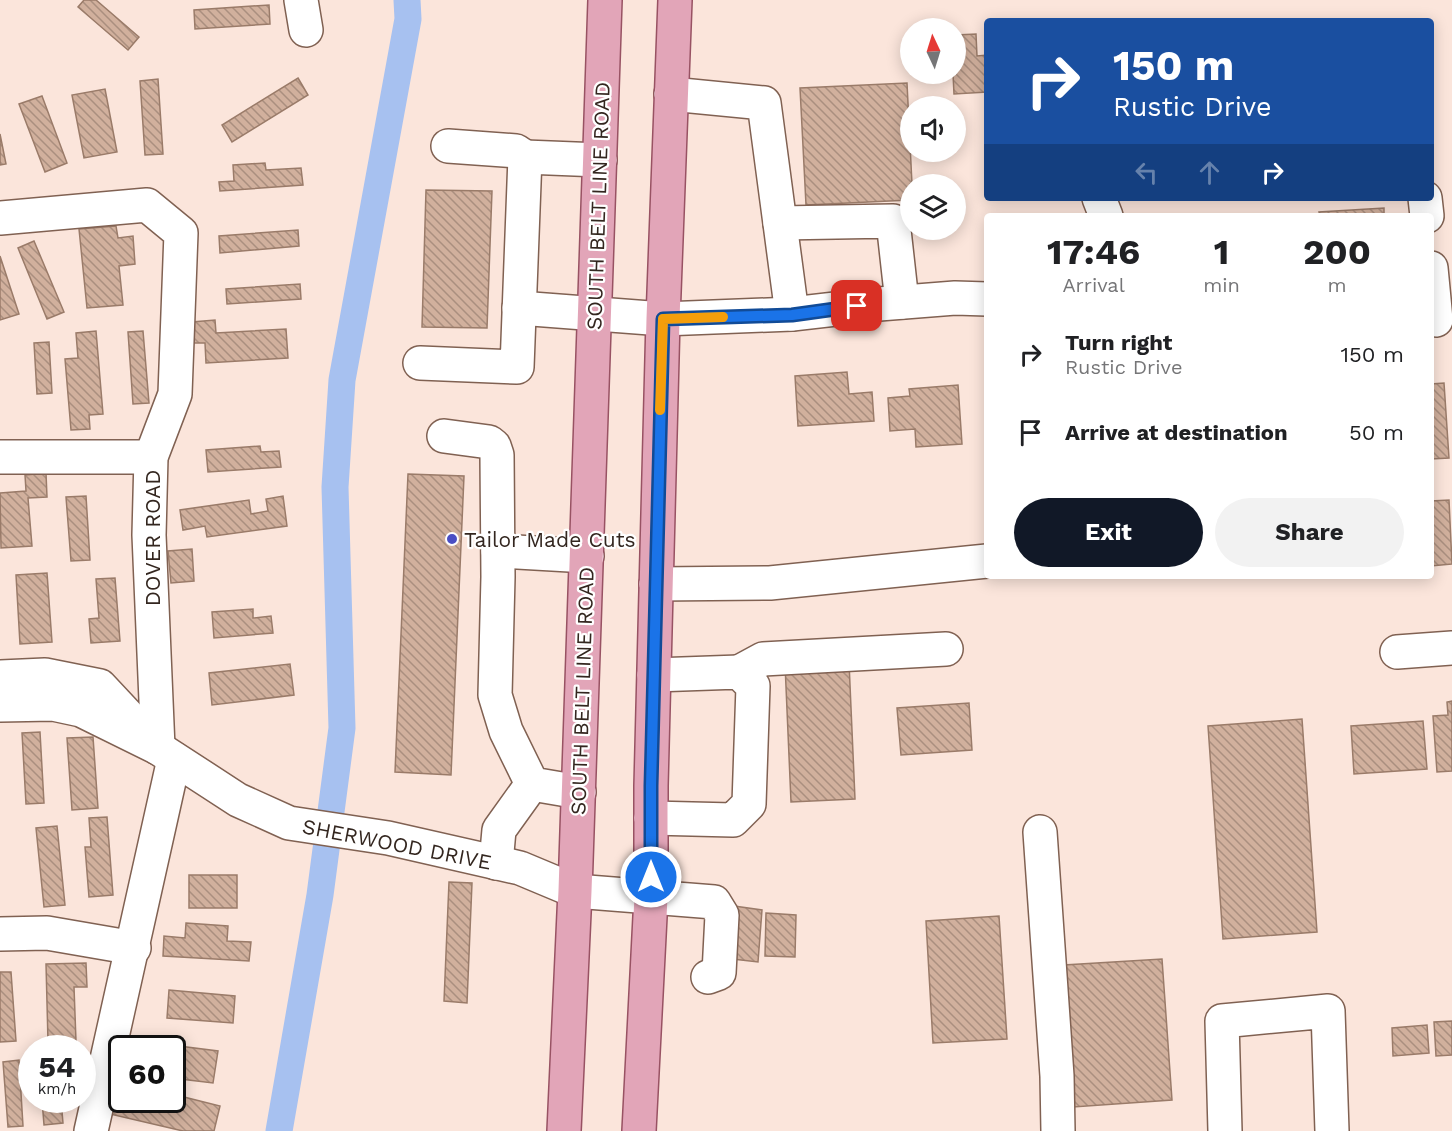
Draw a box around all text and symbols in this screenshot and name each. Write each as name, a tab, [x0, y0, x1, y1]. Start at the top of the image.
north arrow	[900, 18, 966, 84]
map controls	[900, 18, 966, 240]
text: 150 m	[1113, 41, 1234, 90]
icon: right	[1014, 42, 1092, 120]
street label: SOUTH BELT LINE ROAD	[581, 81, 615, 331]
text: Rustic Drive	[1113, 91, 1272, 123]
button: sound	[900, 96, 966, 162]
icon: left	[1130, 156, 1163, 189]
icon: ahead	[1193, 156, 1226, 189]
icon: right	[1256, 156, 1289, 189]
button: layers	[900, 174, 966, 240]
text: 17:46	[1047, 231, 1140, 273]
text: 1	[1214, 231, 1229, 273]
text: 200	[1303, 231, 1371, 273]
text: Arrival	[1062, 273, 1125, 297]
text: min	[1203, 273, 1240, 297]
text: m	[1327, 273, 1347, 297]
pin	[831, 280, 882, 331]
icon: arrive	[840, 289, 873, 322]
text: Turn right	[1065, 330, 1172, 355]
icon: right	[1014, 338, 1047, 371]
text: 150 m	[1340, 342, 1404, 367]
text: Rustic Drive	[1065, 355, 1182, 379]
icon: arrive	[1014, 416, 1047, 449]
text: Arrive at destination	[1065, 420, 1288, 445]
text: 50 m	[1349, 420, 1404, 445]
street label: DOVER ROAD	[140, 470, 165, 606]
button: Exit	[1014, 498, 1203, 567]
button: Share	[1215, 498, 1404, 567]
place label: Tailor Made Cuts	[464, 527, 636, 552]
marker: Tailor Made Cuts	[445, 532, 459, 546]
street label: SOUTH BELT LINE ROAD	[565, 566, 599, 816]
street label: SHERWOOD DRIVE	[300, 813, 494, 875]
position arrow	[619, 845, 683, 909]
speed limit sign: 60	[108, 1035, 186, 1113]
text: 54	[39, 1049, 75, 1084]
text: km/h	[38, 1080, 76, 1098]

